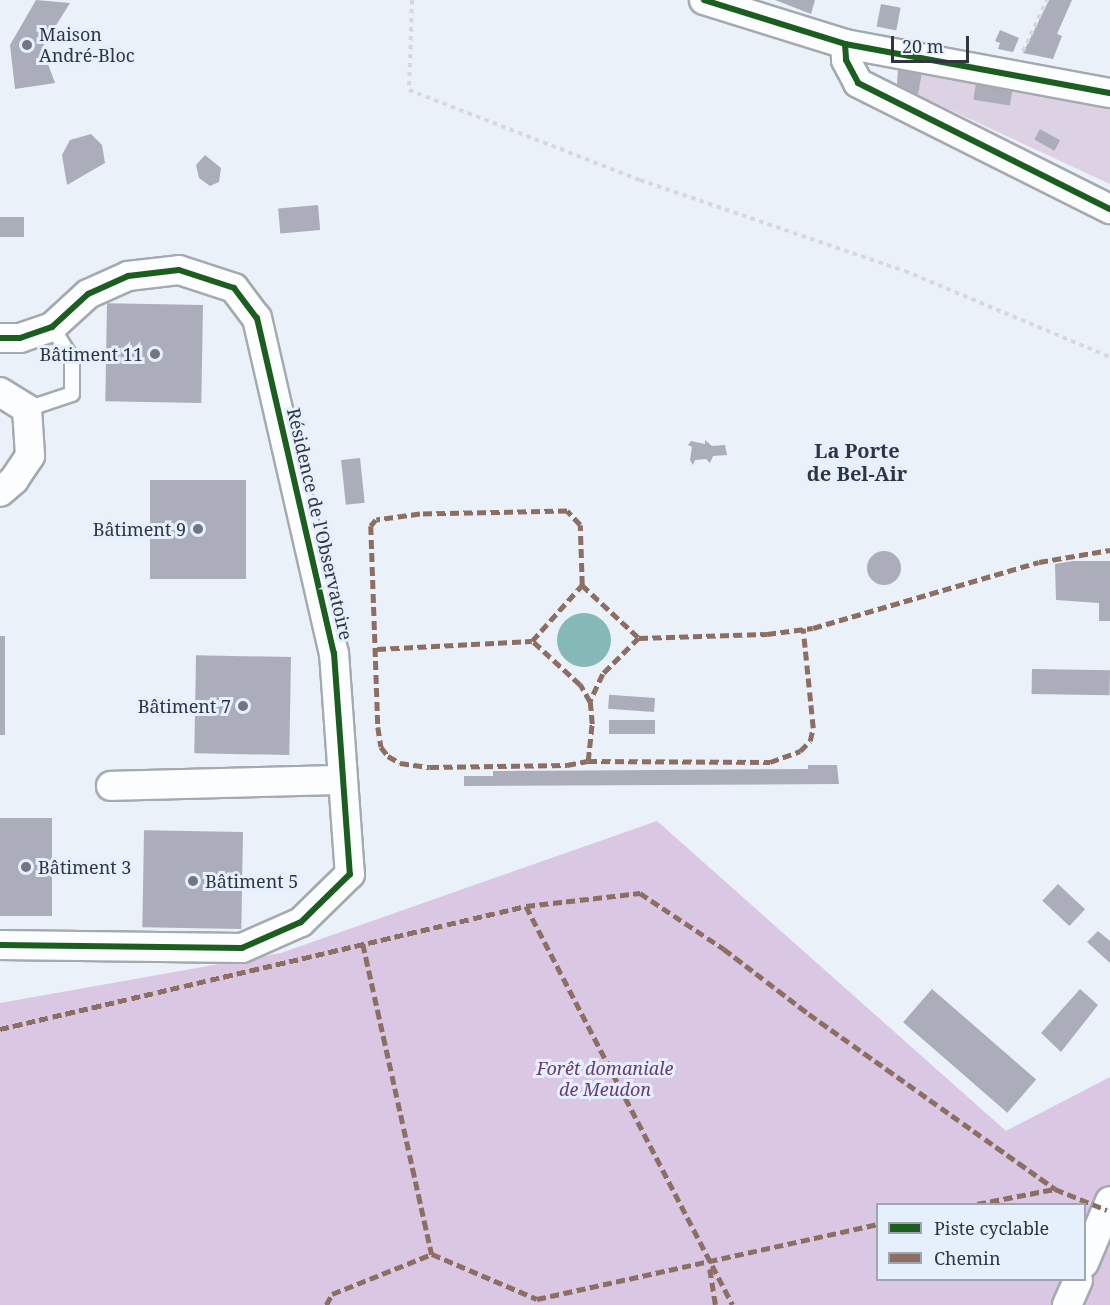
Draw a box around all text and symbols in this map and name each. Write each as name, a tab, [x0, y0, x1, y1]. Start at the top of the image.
place label: Maison André-Bloc	[39, 24, 135, 66]
scale bar	[894, 24, 972, 62]
text: 20 m	[902, 34, 944, 58]
marker: Maison André-Bloc	[20, 38, 34, 52]
place label: Bâtiment 11	[40, 343, 143, 365]
marker: Bâtiment 11	[148, 347, 162, 361]
street label: Résidence de l'Observatoire	[283, 406, 357, 642]
district label: La Porte de Bel-Air	[807, 439, 907, 486]
place label: Bâtiment 9	[93, 518, 186, 540]
marker: Bâtiment 9	[191, 522, 205, 536]
place label: Bâtiment 7	[138, 695, 231, 717]
marker: Bâtiment 7	[236, 699, 250, 713]
place label: Bâtiment 3	[38, 856, 131, 878]
marker: Bâtiment 3	[19, 860, 33, 874]
place label: Bâtiment 5	[205, 870, 298, 892]
marker: Bâtiment 5	[186, 874, 200, 888]
park label: Forêt domaniale de Meudon	[537, 1058, 673, 1100]
legend	[876, 1203, 1086, 1281]
text: Piste cyclable	[934, 1216, 1049, 1240]
text: Chemin	[934, 1246, 1001, 1270]

